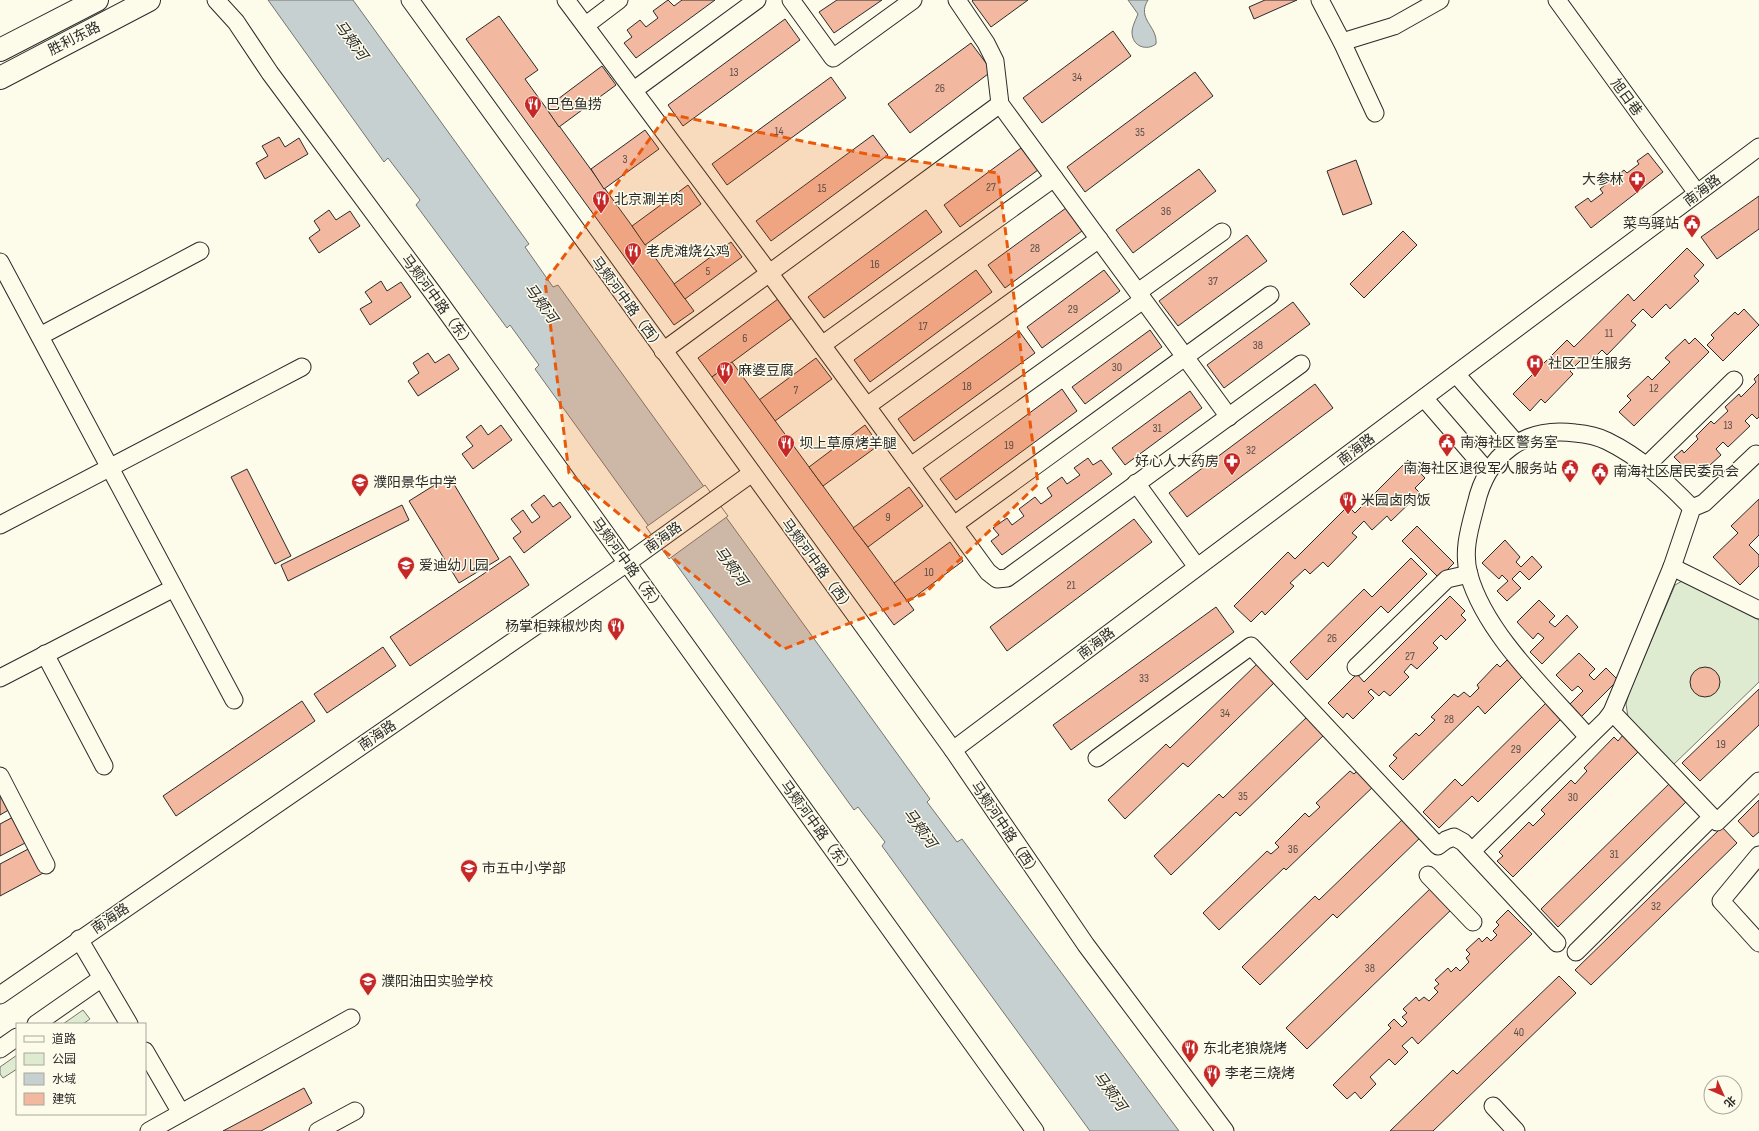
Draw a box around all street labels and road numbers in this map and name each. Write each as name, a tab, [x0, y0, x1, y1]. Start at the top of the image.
street label: 胜利东路	[45, 18, 103, 59]
street label: 旭日巷	[1607, 75, 1646, 119]
street label: 南海路	[1680, 171, 1724, 210]
street label: 马颊河中路（东）	[398, 251, 477, 352]
street label: 马颊河中路（西）	[588, 253, 667, 354]
street label: 南海路	[1334, 430, 1378, 469]
street label: 马颊河中路（东）	[588, 514, 667, 615]
street label: 马颊河中路（西）	[778, 515, 857, 616]
street label: 南海路	[641, 518, 685, 557]
street label: 南海路	[1074, 624, 1118, 663]
street label: 南海路	[355, 717, 399, 754]
street label: 马颊河中路（东）	[777, 777, 856, 878]
street label: 马颊河中路（西）	[967, 778, 1044, 880]
street label: 南海路	[88, 900, 132, 937]

